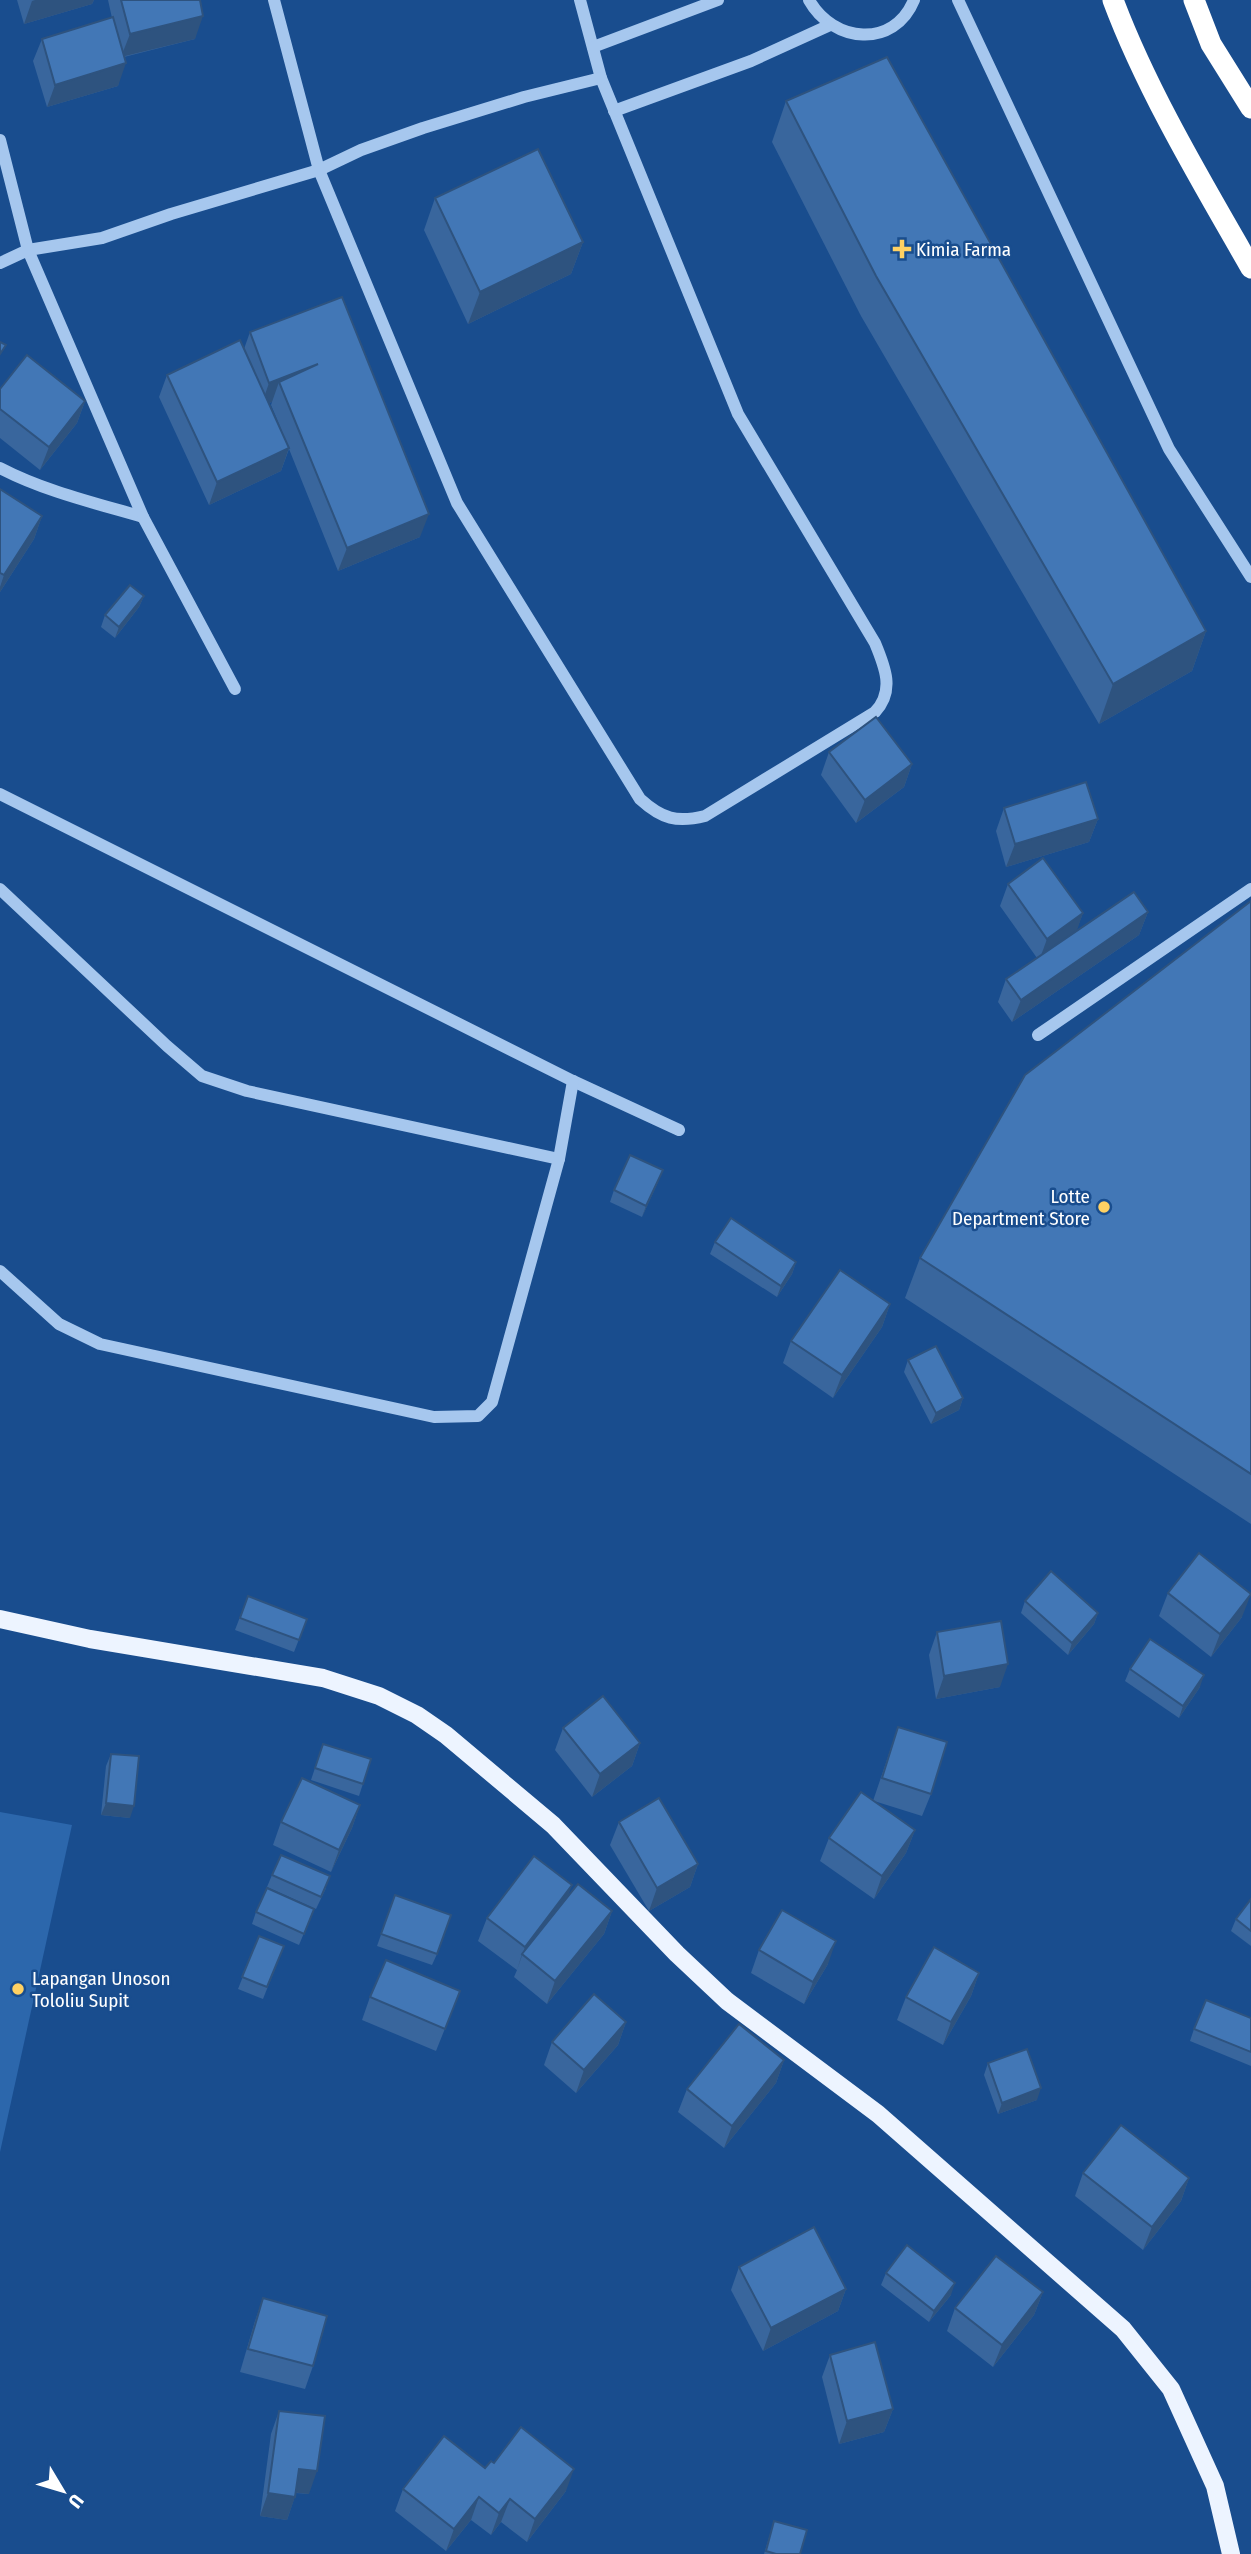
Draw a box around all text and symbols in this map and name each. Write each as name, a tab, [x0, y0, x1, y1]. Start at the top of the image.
place label: Kimia Farma	[916, 238, 1011, 261]
marker: Kimia Farma	[894, 241, 910, 257]
place label: Lotte Department Store	[952, 1185, 1090, 1230]
marker: Lotte Department Store	[1096, 1199, 1112, 1215]
place label: Lapangan Unoson Tololiu Supit	[32, 1967, 171, 2012]
marker: Lapangan Unoson Tololiu Supit	[10, 1981, 26, 1997]
north arrow	[28, 2456, 98, 2526]
text: U	[64, 2490, 88, 2513]

